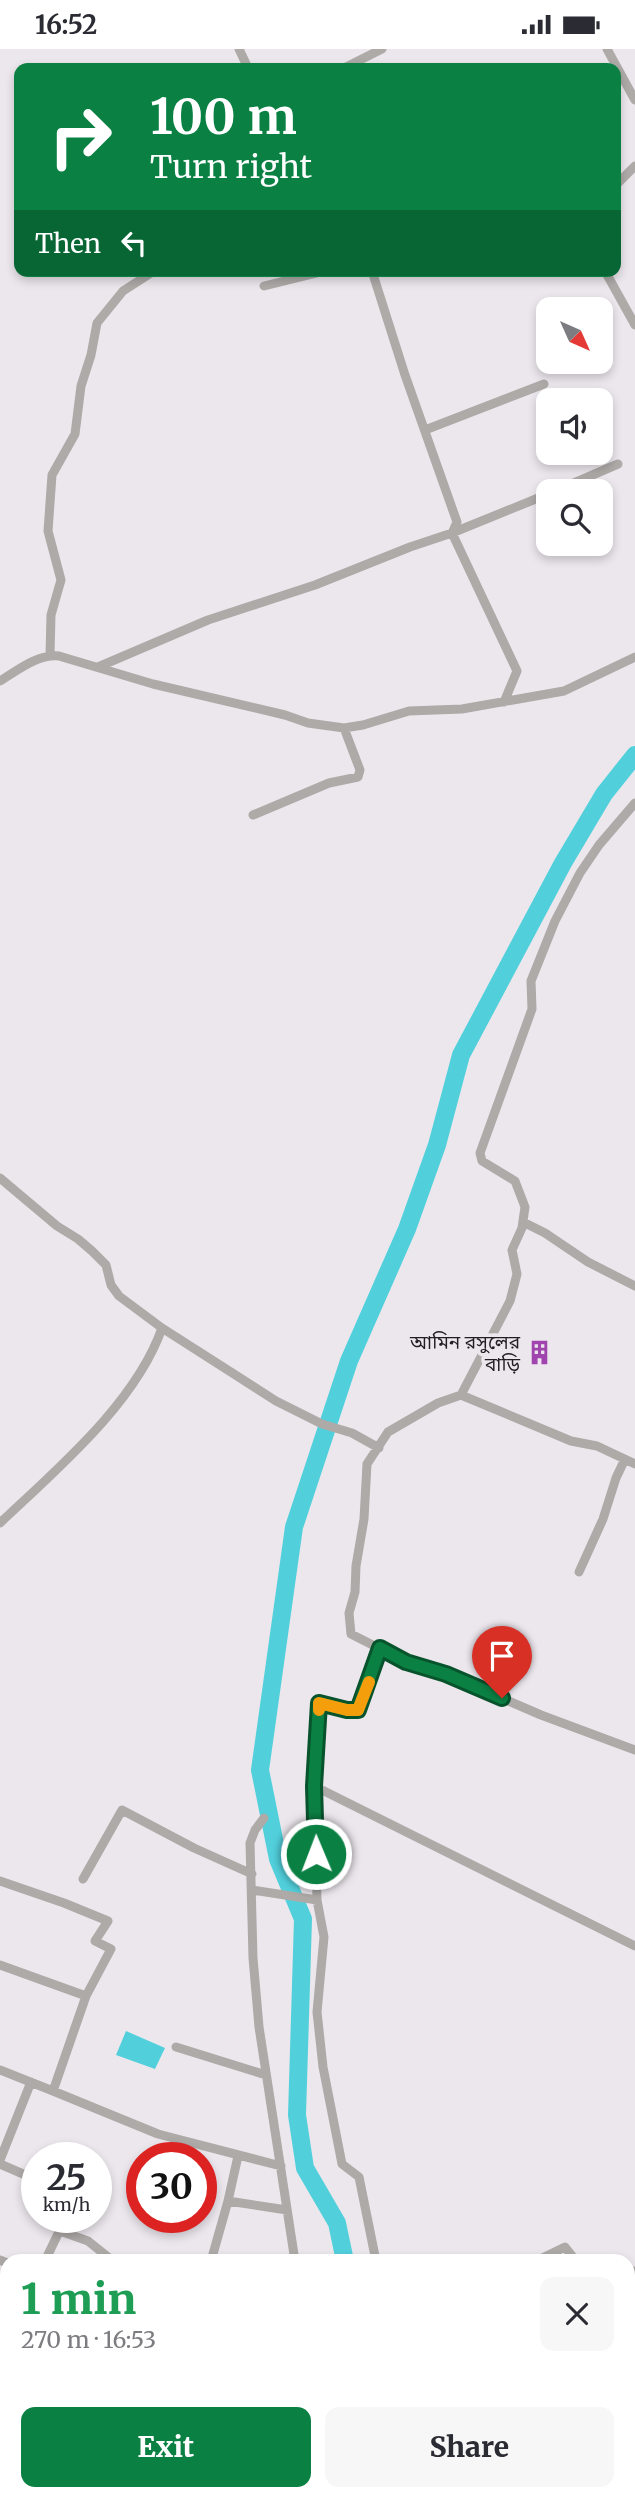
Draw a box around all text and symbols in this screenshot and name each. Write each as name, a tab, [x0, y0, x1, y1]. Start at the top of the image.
text: 16:52	[35, 8, 97, 41]
text: 100 m	[150, 86, 297, 147]
icon: right	[35, 91, 126, 182]
text: Turn right	[150, 147, 312, 187]
icon: left	[115, 224, 153, 262]
text: Then	[35, 227, 101, 260]
north arrow	[536, 297, 612, 375]
map controls	[536, 297, 613, 556]
button: sound	[536, 388, 613, 465]
button: search	[536, 479, 613, 556]
place label: আমিন রসুলের বাড়ি	[409, 1330, 521, 1376]
building icon: আমিন রসুলের বাড়ি	[526, 1339, 554, 1367]
pin	[472, 1626, 532, 1698]
icon: arrive	[483, 1637, 521, 1675]
position arrow	[279, 1817, 353, 1891]
speed limit sign: 30	[126, 2142, 217, 2233]
text: 25	[46, 2156, 87, 2200]
text: km/h	[43, 2193, 90, 2216]
text: 1 min	[21, 2273, 136, 2325]
button: close	[540, 2277, 614, 2351]
text: 270 m · 16:53	[21, 2325, 156, 2354]
button: Exit	[21, 2407, 311, 2487]
button: Share	[325, 2407, 614, 2487]

